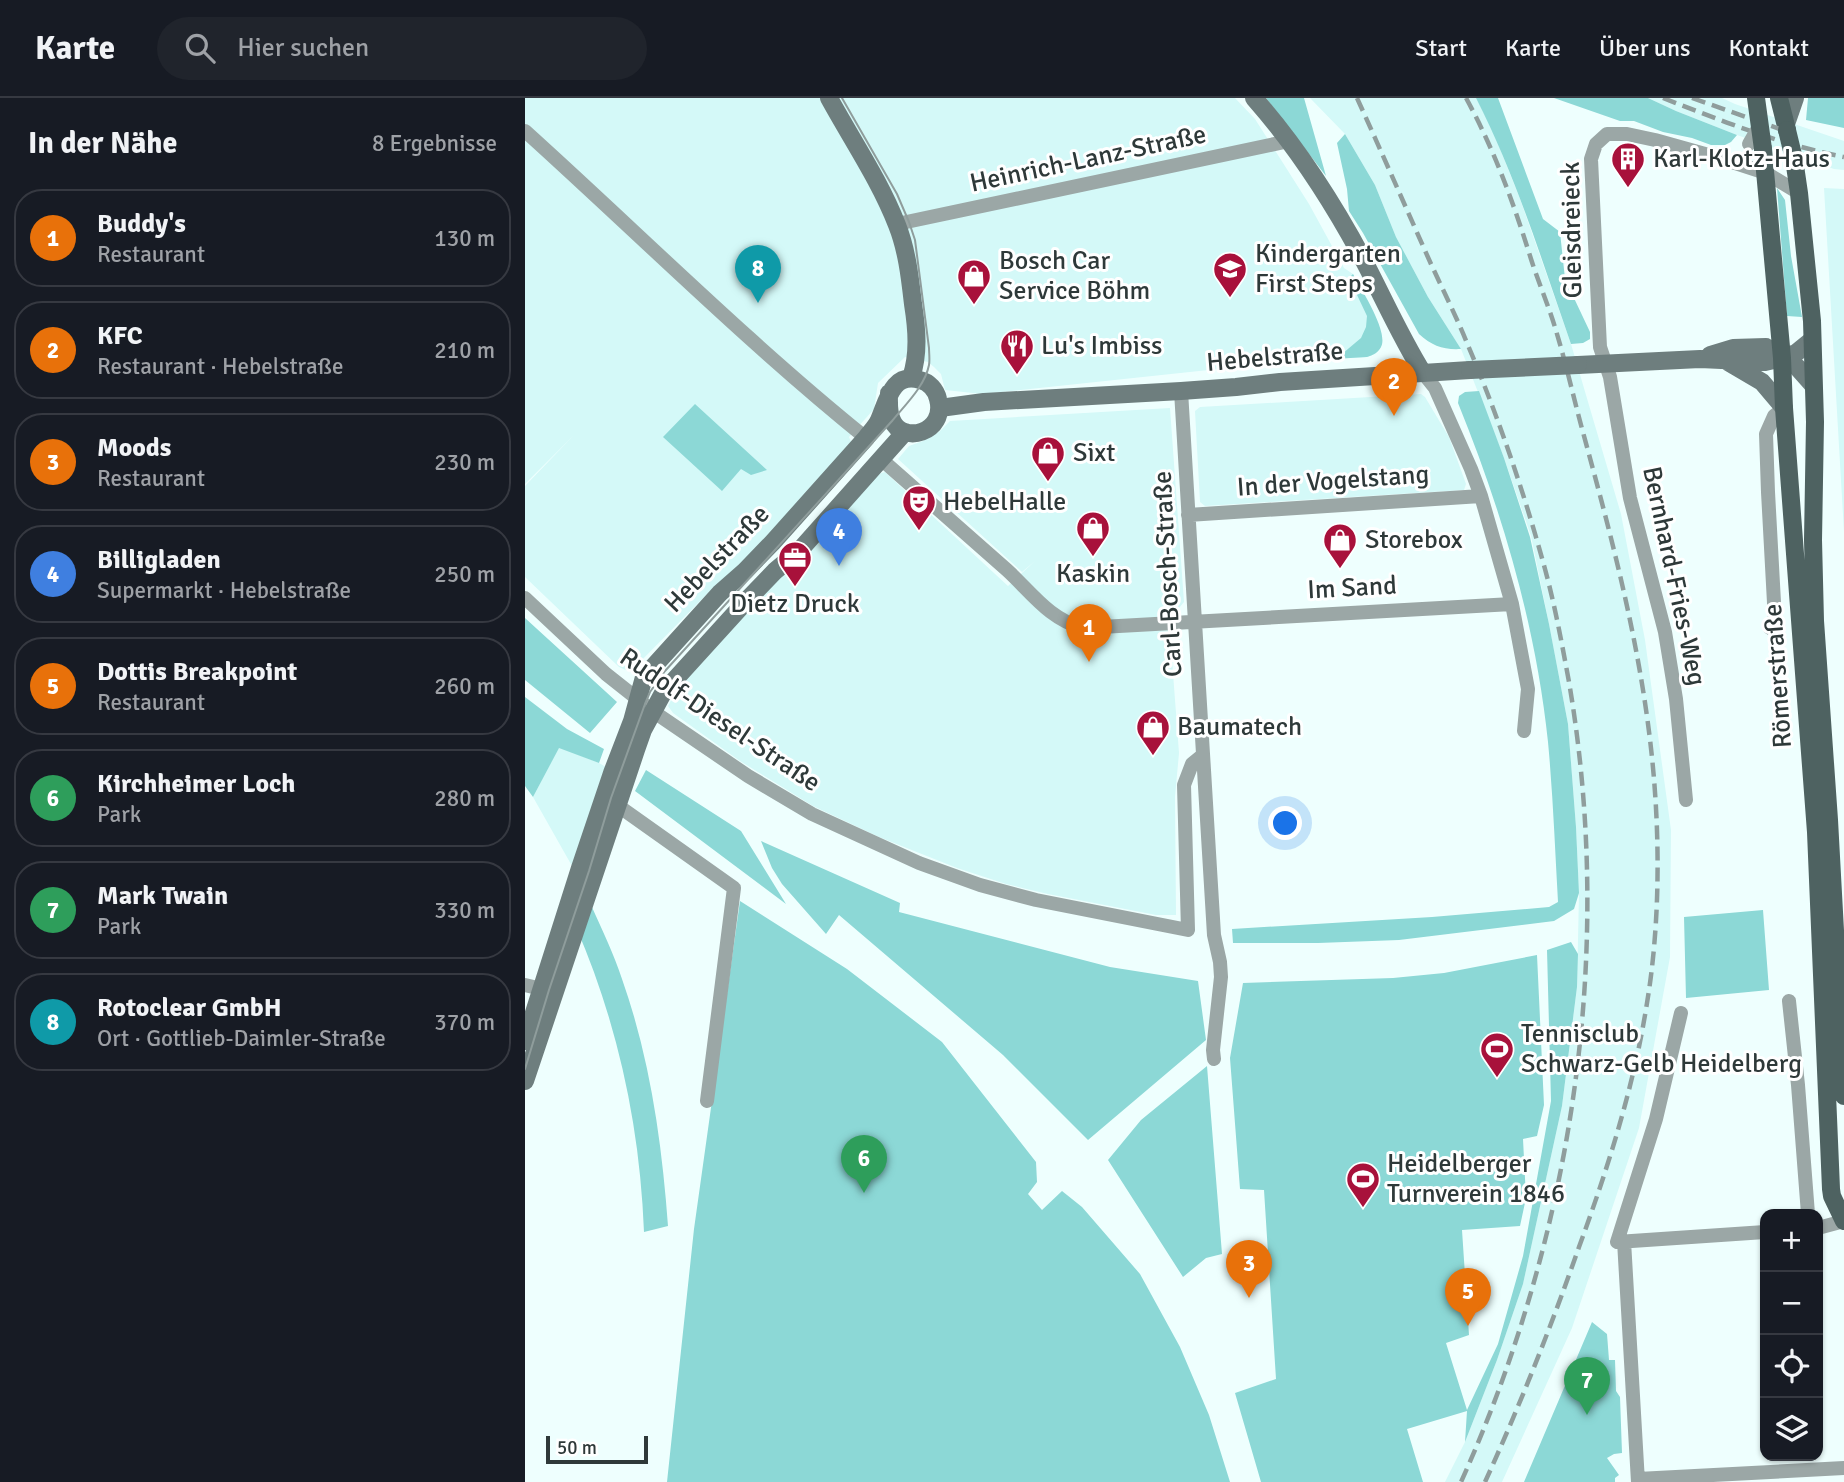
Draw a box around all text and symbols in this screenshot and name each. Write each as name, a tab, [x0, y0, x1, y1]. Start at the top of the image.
search box	[157, 17, 647, 80]
text: Karte	[35, 28, 115, 69]
icon: search	[181, 29, 219, 67]
text: Hier suchen	[237, 32, 369, 64]
text: Start	[1415, 33, 1467, 63]
text: Karte	[1505, 33, 1561, 63]
text: Über uns	[1599, 33, 1691, 63]
text: Kontakt	[1729, 33, 1809, 63]
street label: Heinrich-Lanz-Straße	[967, 118, 1209, 200]
text: In der Nähe	[28, 125, 177, 162]
text: 8 Ergebnisse	[372, 129, 497, 158]
building icon: Karl-Klotz-Haus	[1609, 140, 1647, 189]
place label: Karl-Klotz-Haus	[1653, 143, 1830, 175]
street label: Gleisdreieck	[1555, 161, 1589, 299]
text: Buddy's	[97, 208, 186, 240]
text: 1	[47, 224, 59, 253]
text: 130 m	[434, 224, 495, 253]
place label: Kindergarten First Steps	[1255, 238, 1401, 300]
text: Restaurant	[97, 240, 205, 269]
pin: 8	[735, 245, 781, 303]
place label: Bosch Car Service Böhm	[999, 245, 1150, 307]
school or university icon: Kindergarten First Steps	[1211, 250, 1249, 299]
shop icon: Bosch Car Service Böhm	[955, 257, 993, 306]
text: KFC	[97, 320, 143, 352]
restaurant icon: Lu's Imbiss	[998, 327, 1036, 376]
place label: Lu's Imbiss	[1041, 330, 1162, 362]
street label: Hebelstraße	[1205, 335, 1345, 379]
text: 2	[47, 336, 59, 365]
text: 210 m	[434, 336, 495, 365]
text: Restaurant · Hebelstraße	[97, 352, 343, 381]
pin: 2	[1371, 358, 1417, 416]
text: Moods	[97, 432, 171, 464]
shop icon: Sixt	[1029, 434, 1067, 483]
place label: Sixt	[1073, 437, 1115, 469]
text: 3	[47, 448, 59, 477]
text: 230 m	[434, 448, 495, 477]
street label: In der Vogelstang	[1236, 458, 1430, 504]
street label: Bernhard-Fries-Weg	[1635, 463, 1713, 689]
text: Restaurant	[97, 464, 205, 493]
street label: Carl-Bosch-Straße	[1147, 470, 1189, 678]
theatre icon: HebelHalle	[900, 483, 938, 532]
place label: HebelHalle	[943, 486, 1066, 518]
street label: Hebelstraße	[658, 499, 776, 619]
pin: 4	[816, 508, 862, 566]
shop icon: Kaskin	[1074, 509, 1112, 558]
shop icon: Storebox	[1321, 521, 1359, 570]
place label: Storebox	[1365, 524, 1463, 556]
office icon: Dietz Druck	[776, 539, 814, 588]
text: Billigladen	[97, 544, 221, 576]
place label: Kaskin	[1056, 558, 1130, 590]
text: 4	[47, 560, 59, 589]
text: 250 m	[434, 560, 495, 589]
street label: Im Sand	[1306, 570, 1398, 606]
text: Supermarkt · Hebelstraße	[97, 576, 351, 605]
place label: Dietz Druck	[730, 588, 860, 620]
street label: Römerstraße	[1757, 603, 1799, 749]
pin: 1	[1066, 604, 1112, 662]
street label: Rudolf-Diesel-Straße	[614, 641, 826, 799]
text: Dottis Breakpoint	[97, 656, 297, 688]
text: 5	[47, 672, 59, 701]
text: 260 m	[434, 672, 495, 701]
text: Restaurant	[97, 688, 205, 717]
shop icon: Baumatech	[1134, 708, 1172, 757]
place label: Baumatech	[1177, 711, 1302, 743]
text: Kirchheimer Loch	[97, 768, 295, 800]
text: 6	[47, 784, 59, 813]
text: 280 m	[434, 784, 495, 813]
text: Park	[97, 800, 141, 829]
your location	[1268, 806, 1302, 840]
text: Mark Twain	[97, 880, 228, 912]
text: 7	[47, 896, 59, 925]
text: 330 m	[434, 896, 495, 925]
text: Park	[97, 912, 141, 941]
text: Rotoclear GmbH	[97, 992, 282, 1024]
text: 8	[47, 1008, 59, 1037]
text: 370 m	[434, 1008, 495, 1037]
place label: Tennisclub Schwarz-Gelb Heidelberg	[1521, 1018, 1802, 1080]
text: Ort · Gottlieb-Daimler-Straße	[97, 1024, 386, 1053]
sports icon: Tennisclub Schwarz-Gelb Heidelberg	[1478, 1030, 1516, 1079]
pin: 6	[841, 1135, 887, 1193]
place label: Heidelberger Turnverein 1846	[1387, 1148, 1565, 1210]
sports icon: Heidelberger Turnverein 1846	[1344, 1160, 1382, 1209]
map controls	[1760, 1209, 1823, 1461]
button: +	[1760, 1209, 1823, 1272]
pin: 3	[1226, 1240, 1272, 1298]
pin: 5	[1445, 1268, 1491, 1326]
button: −	[1760, 1272, 1823, 1335]
button: locate	[1760, 1335, 1823, 1398]
pin: 7	[1564, 1357, 1610, 1415]
button: layers	[1760, 1398, 1823, 1461]
scale bar	[546, 1433, 647, 1465]
text: 50 m	[557, 1436, 597, 1460]

